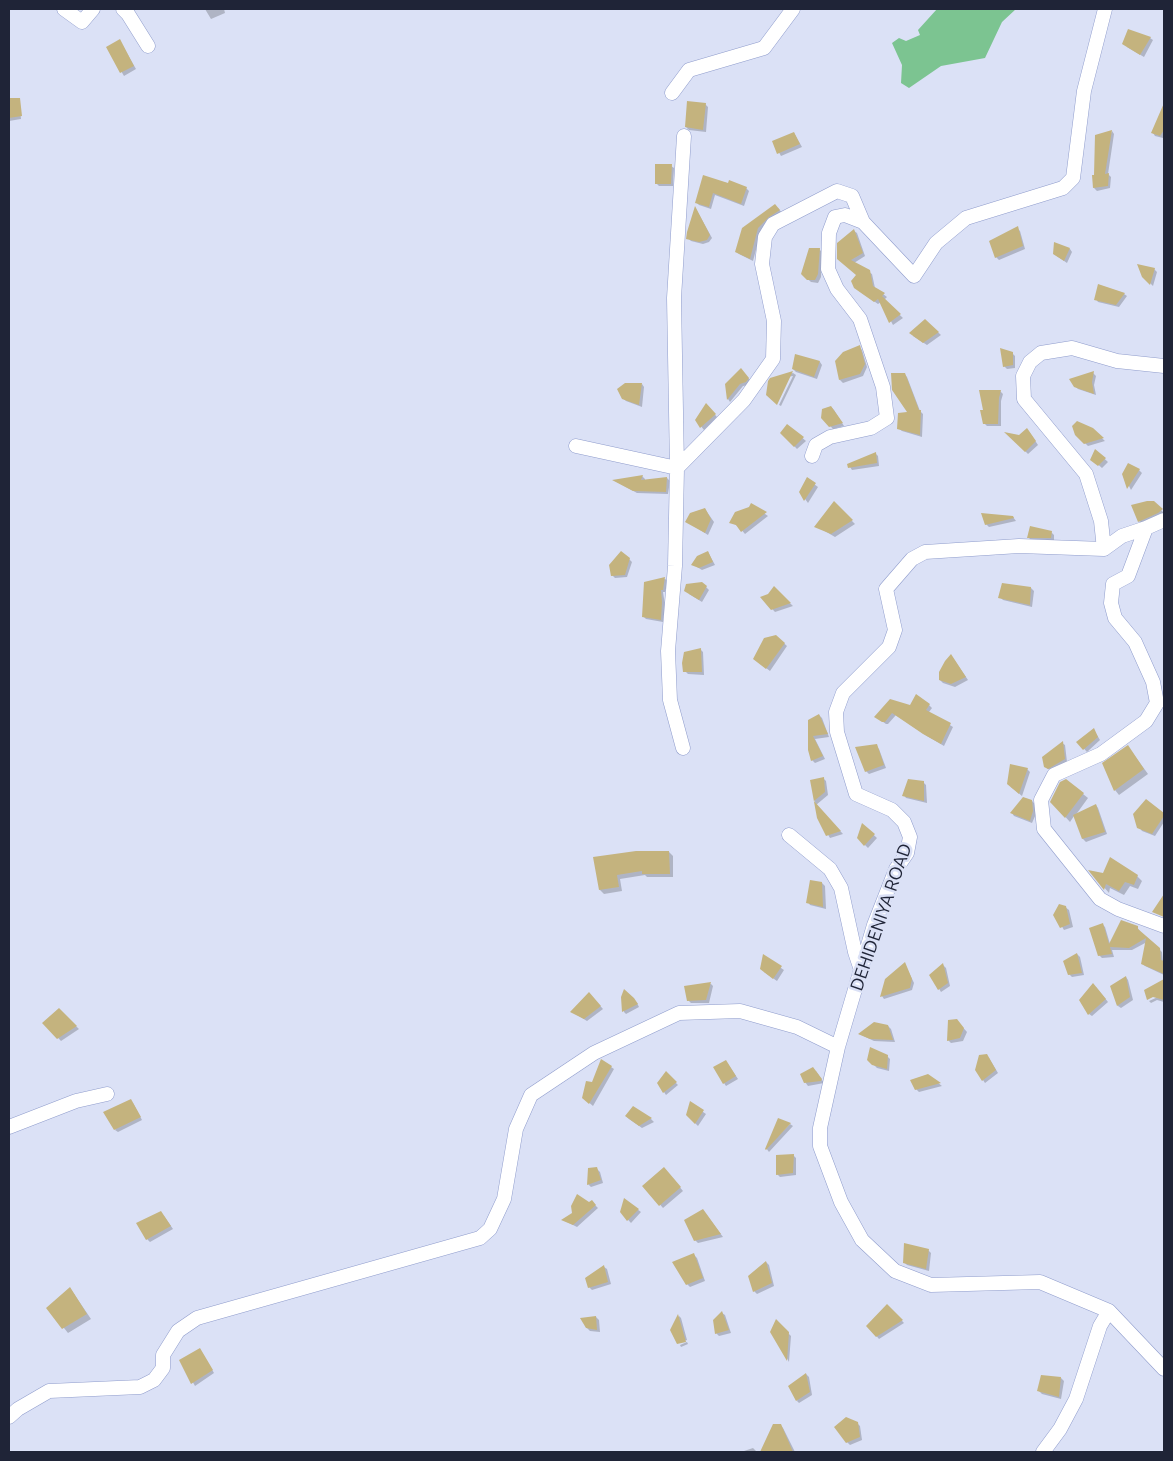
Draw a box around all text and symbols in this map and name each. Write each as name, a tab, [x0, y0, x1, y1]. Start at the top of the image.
street label: DEHIDENIYA ROAD	[846, 840, 916, 994]

